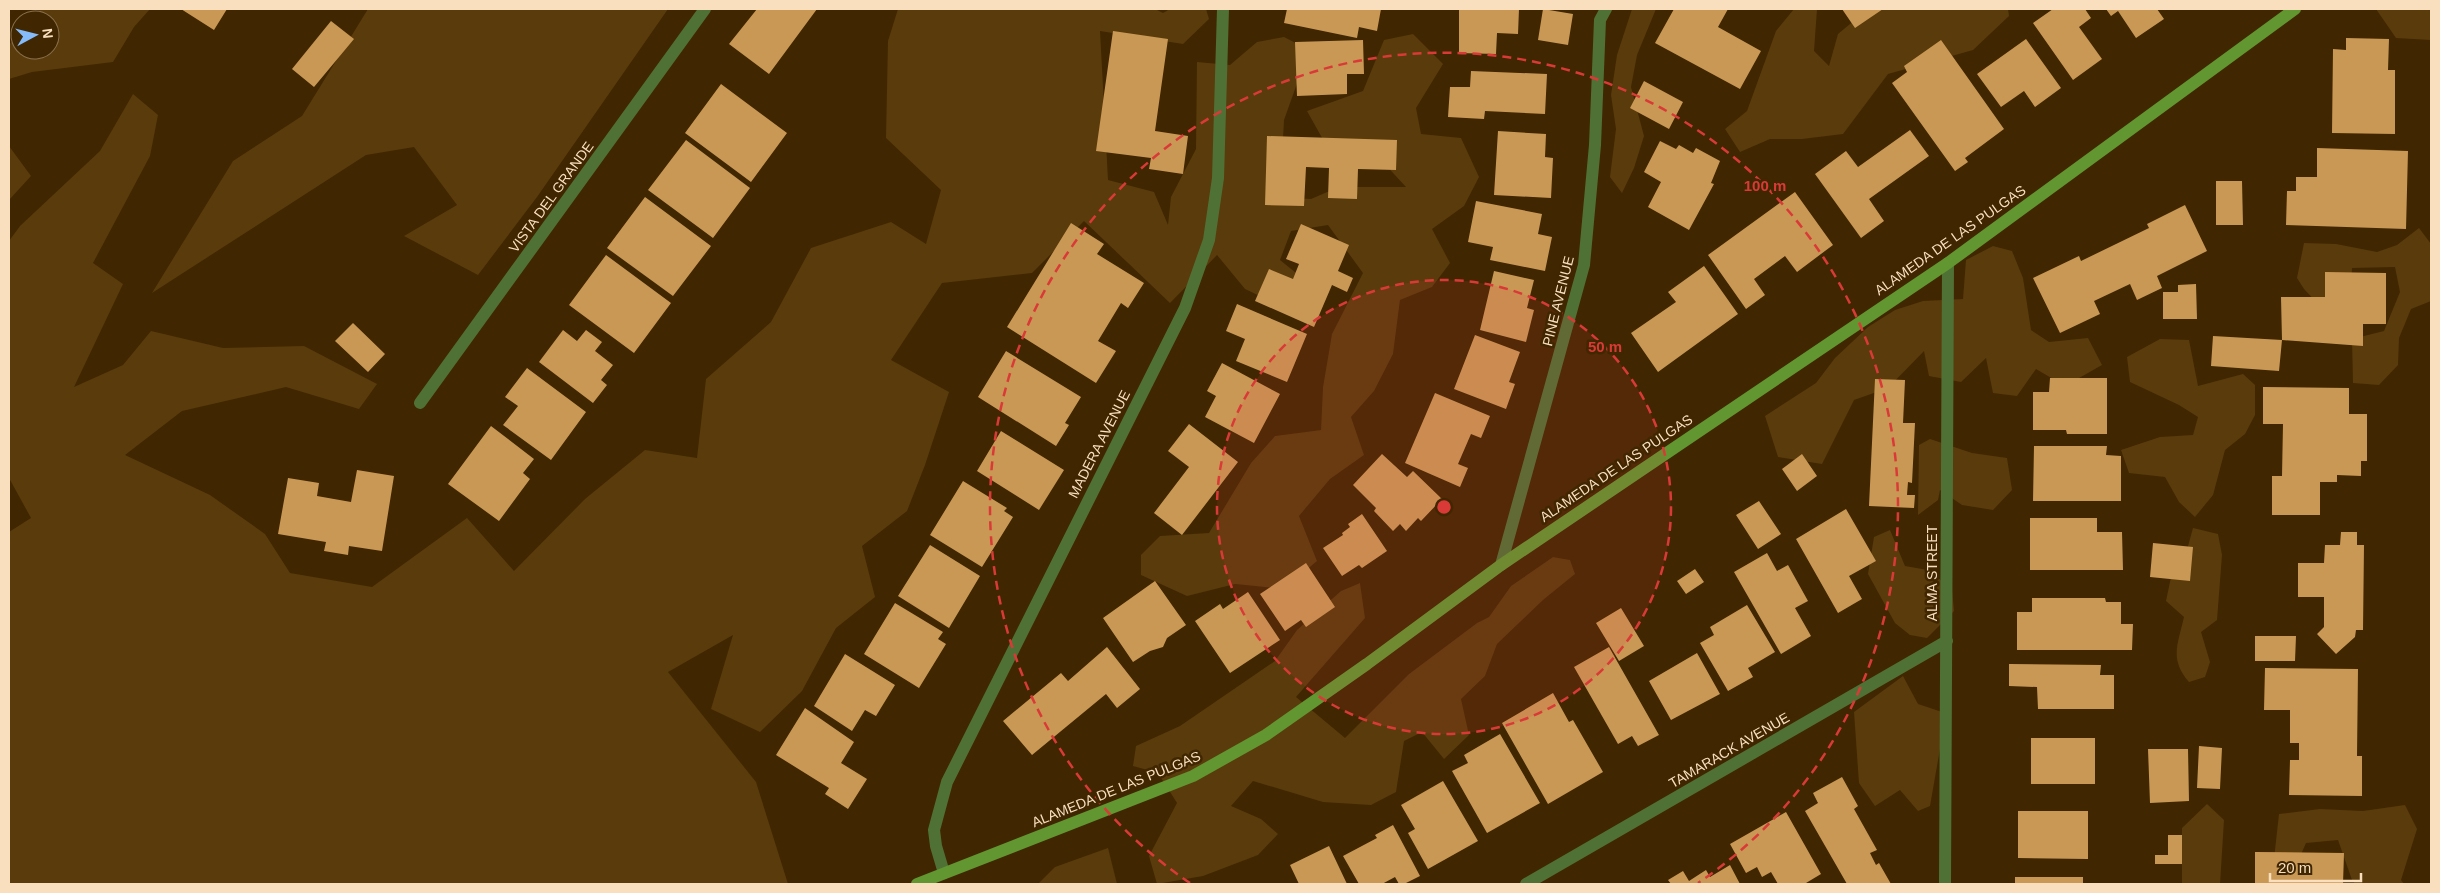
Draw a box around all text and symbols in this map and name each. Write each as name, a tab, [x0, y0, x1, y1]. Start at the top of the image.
north arrow	[10, 10, 60, 60]
text: N	[39, 27, 56, 39]
street label: VISTA DEL GRANDE	[505, 138, 597, 256]
text: 100 m	[1744, 177, 1786, 194]
street label: ALAMEDA DE LAS PULGAS	[1871, 182, 2029, 298]
street label: PINE AVENUE	[1539, 254, 1577, 348]
text: 50 m	[1588, 338, 1622, 355]
street label: MADERA AVENUE	[1065, 387, 1133, 501]
street label: ALAMEDA DE LAS PULGAS	[1537, 411, 1695, 525]
centre of rings	[1435, 498, 1453, 516]
street label: ALMA STREET	[1924, 524, 1940, 621]
street label: TAMARACK AVENUE	[1666, 709, 1792, 791]
street label: ALAMEDA DE LAS PULGAS	[1029, 748, 1203, 830]
scale bar	[2270, 850, 2361, 882]
text: 20 m	[2278, 859, 2311, 876]

